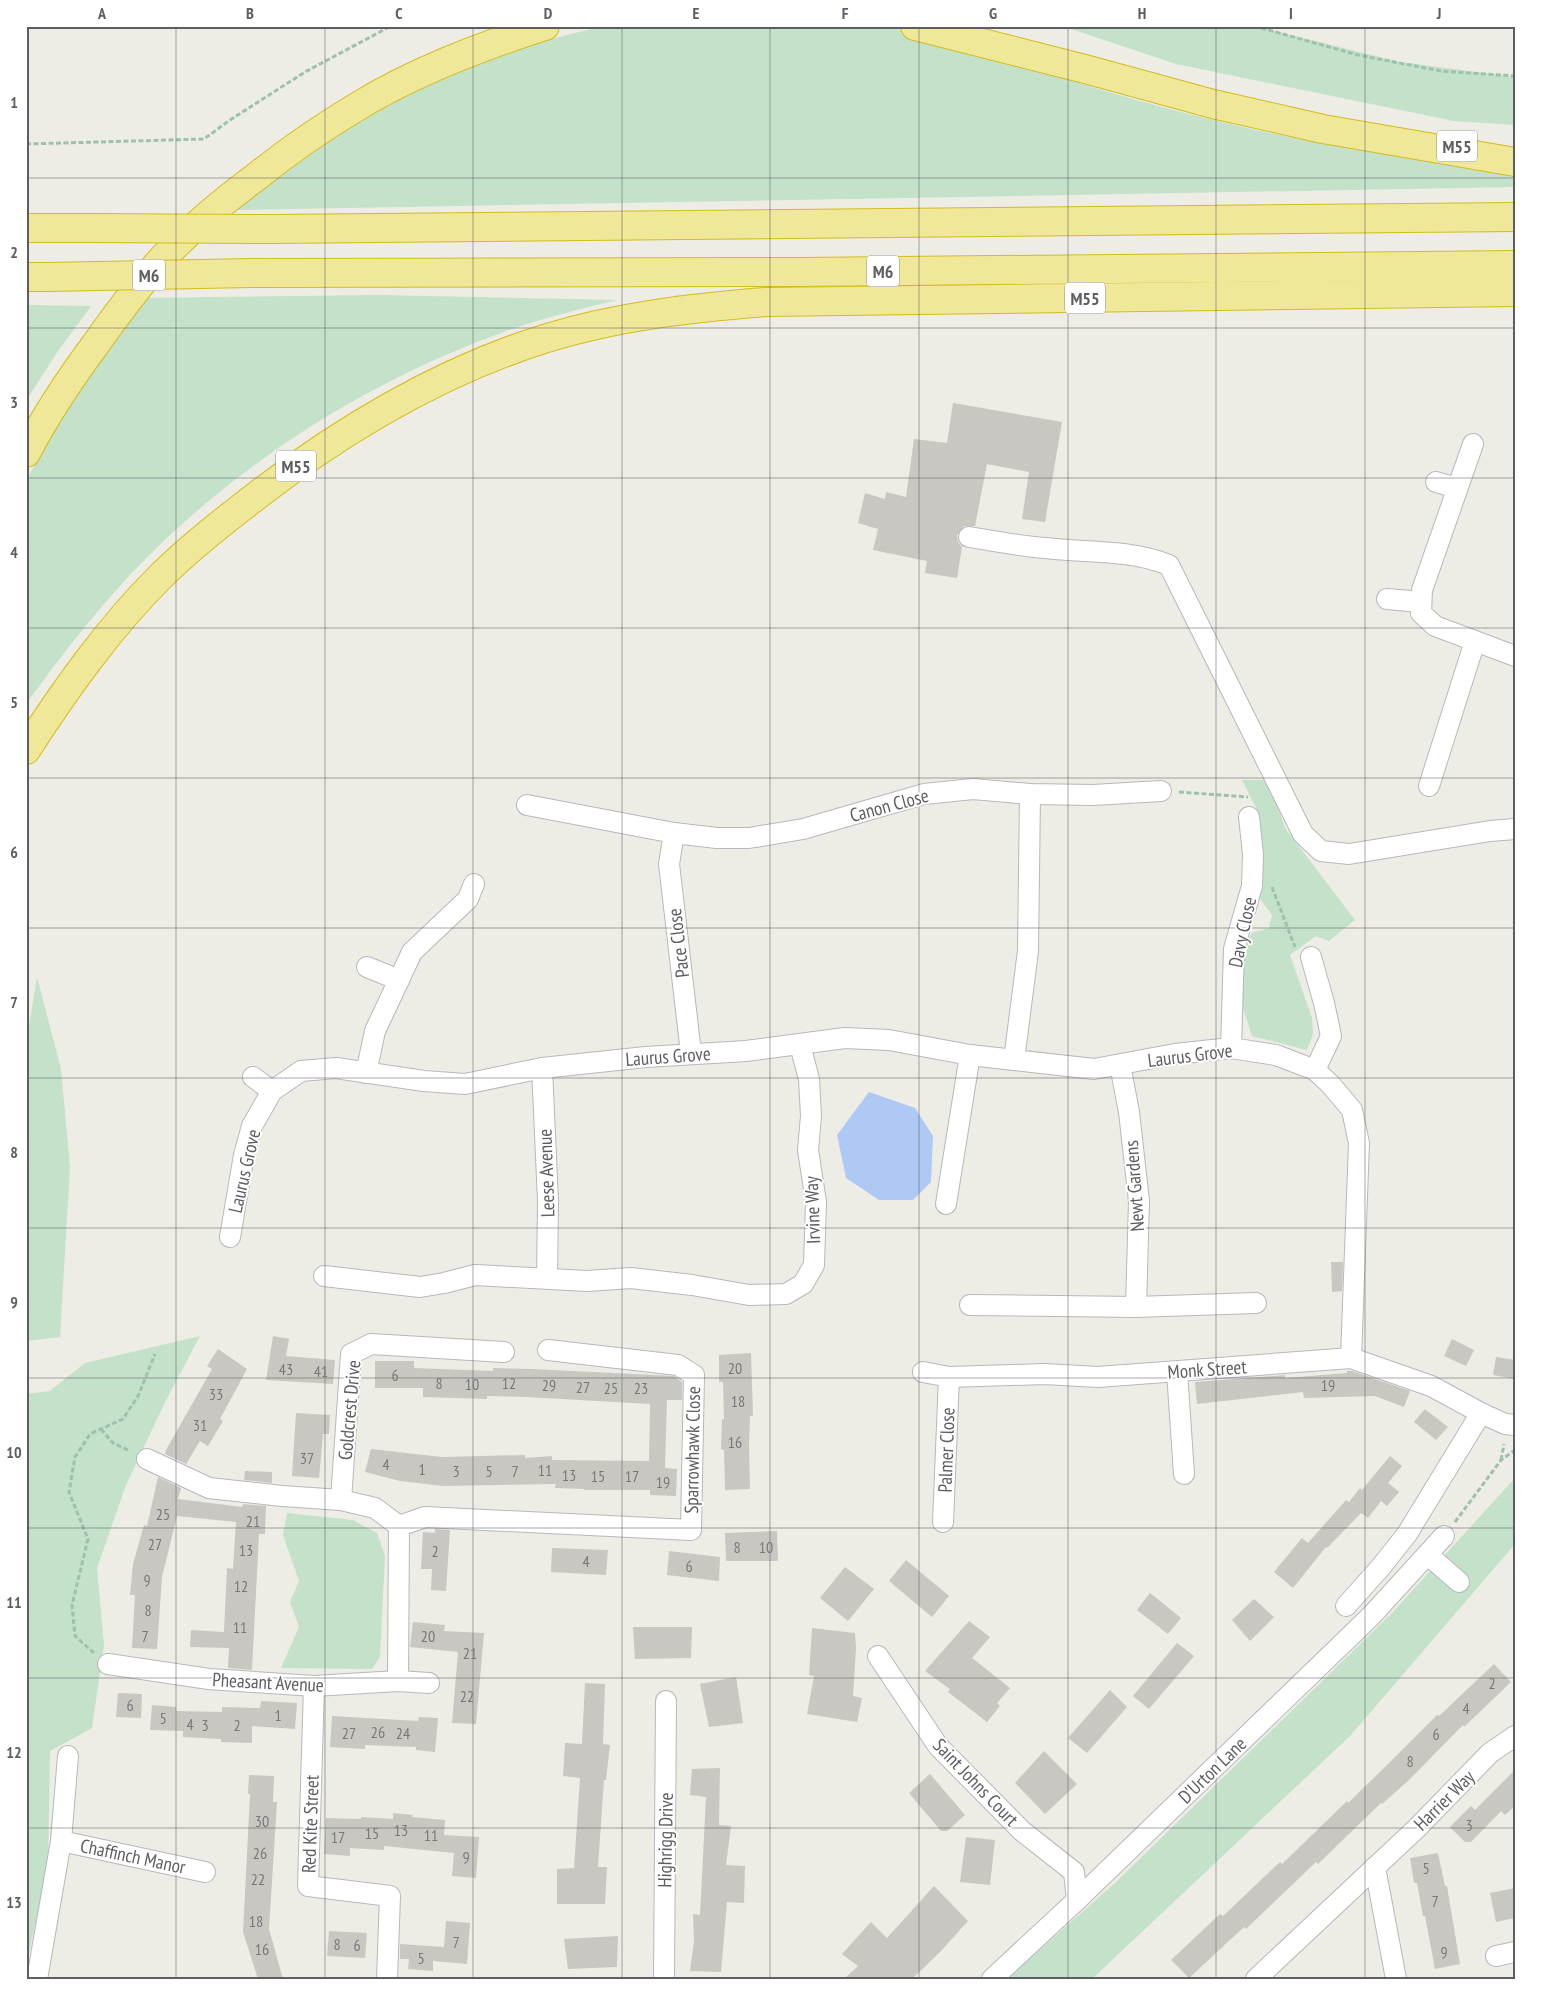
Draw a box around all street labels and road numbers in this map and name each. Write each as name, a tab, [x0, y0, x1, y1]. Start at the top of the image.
road number: M55	[1437, 130, 1477, 162]
road number: M6	[867, 256, 899, 286]
road number: M6	[133, 260, 165, 290]
road number: M55	[1065, 282, 1105, 314]
road number: M55	[276, 451, 316, 482]
street label: Canon Close	[847, 783, 931, 827]
street label: Davy Close	[1223, 894, 1261, 969]
street label: Pace Close	[662, 907, 694, 979]
street label: Laurus Grove	[1146, 1038, 1234, 1072]
street label: Laurus Grove	[625, 1041, 711, 1071]
street label: Laurus Grove	[223, 1127, 265, 1215]
street label: Leese Avenue	[532, 1128, 560, 1218]
street label: Newt Gardens	[1119, 1140, 1149, 1232]
street label: Irvine Way	[799, 1175, 825, 1244]
street label: Monk Street	[1167, 1354, 1248, 1384]
street label: Goldcrest Drive	[333, 1359, 365, 1461]
street label: Sparrowhawk Close	[679, 1386, 705, 1514]
street label: Palmer Close	[933, 1407, 959, 1493]
street label: Pheasant Avenue	[212, 1667, 324, 1697]
street label: D'Urton Lane	[1173, 1732, 1251, 1808]
street label: Saint Johns Court	[928, 1733, 1024, 1831]
street label: Harrier Way	[1409, 1764, 1480, 1835]
street label: Red Kite Street	[296, 1774, 324, 1874]
street label: Highrigg Drive	[652, 1792, 678, 1888]
street label: Chaffinch Manor	[78, 1833, 188, 1879]

